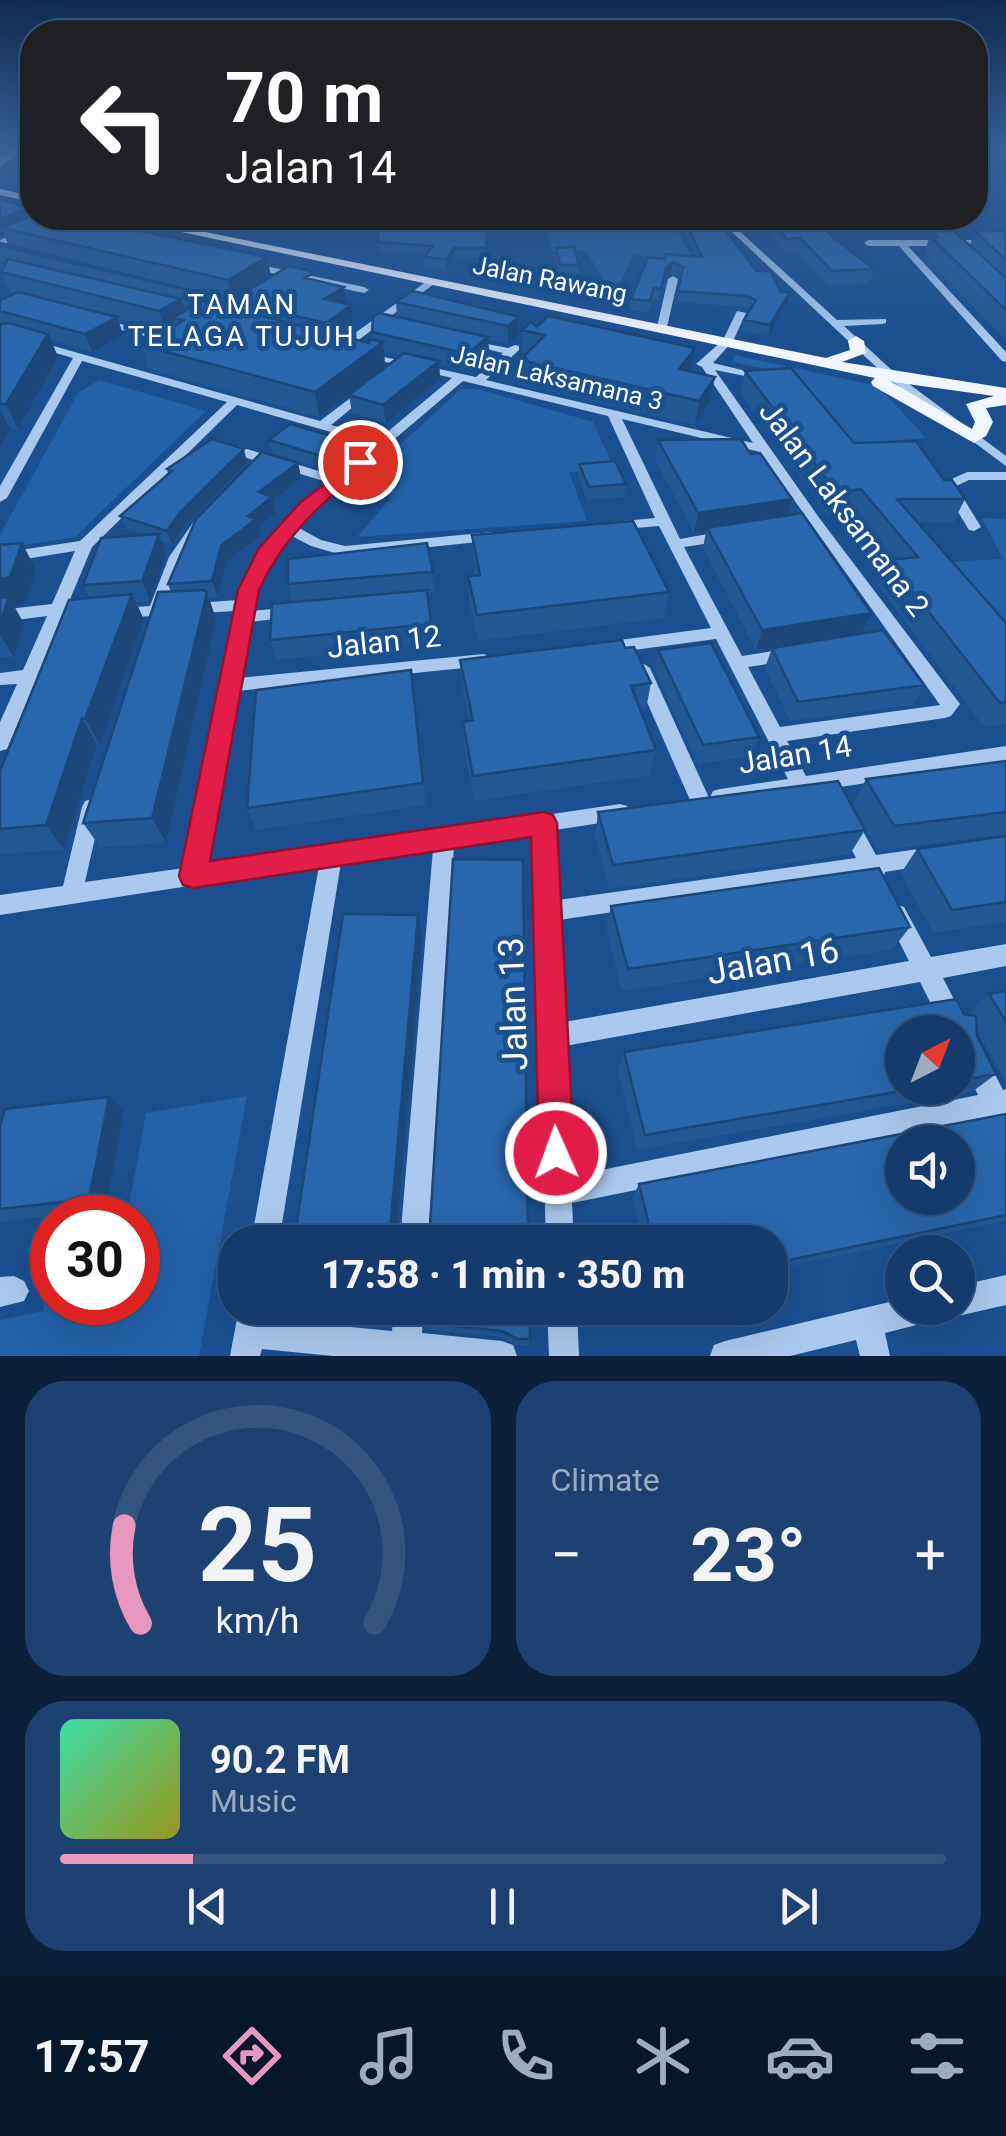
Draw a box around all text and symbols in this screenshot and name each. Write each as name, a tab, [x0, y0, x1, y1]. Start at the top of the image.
text: 70 m	[225, 57, 383, 139]
icon: left	[60, 60, 190, 190]
text: Jalan 14	[225, 141, 396, 194]
street label: Jalan Rawang	[470, 250, 629, 309]
district label: TAMAN TELAGA TUJUH	[128, 288, 356, 353]
street label: Jalan Laksamana 3	[448, 339, 666, 416]
street label: Jalan Laksamana 2	[752, 394, 937, 623]
pin	[318, 420, 403, 505]
icon: arrive	[333, 435, 388, 490]
street label: Jalan 12	[325, 618, 443, 665]
street label: Jalan 14	[736, 728, 854, 781]
street label: Jalan 16	[704, 930, 842, 993]
street label: Jalan 13	[491, 937, 536, 1071]
north arrow	[885, 1015, 975, 1105]
map controls	[885, 1015, 975, 1325]
position arrow	[504, 1101, 608, 1205]
button: sound	[885, 1125, 975, 1215]
speed limit sign: 30	[30, 1195, 160, 1325]
button: search	[885, 1235, 975, 1325]
text: 17:58 · 1 min · 350 m	[321, 1253, 685, 1297]
text: Climate	[551, 1461, 660, 1499]
text: 25	[198, 1485, 317, 1606]
text: 23°	[690, 1511, 806, 1599]
text: −	[551, 1523, 582, 1587]
text: +	[915, 1523, 946, 1587]
text: km/h	[216, 1600, 300, 1642]
text: 90.2 FM	[210, 1738, 350, 1782]
text: Music	[210, 1782, 297, 1820]
icon: previous	[180, 1879, 235, 1934]
icon: pause	[475, 1879, 530, 1934]
icon: next	[771, 1879, 826, 1934]
icon: directions	[217, 2021, 287, 2091]
icon: music	[354, 2021, 424, 2091]
icon: phone	[491, 2021, 561, 2091]
icon: climate	[628, 2021, 698, 2091]
icon: car	[765, 2021, 835, 2091]
icon: filters	[902, 2021, 972, 2091]
text: 17:57	[34, 2030, 150, 2083]

